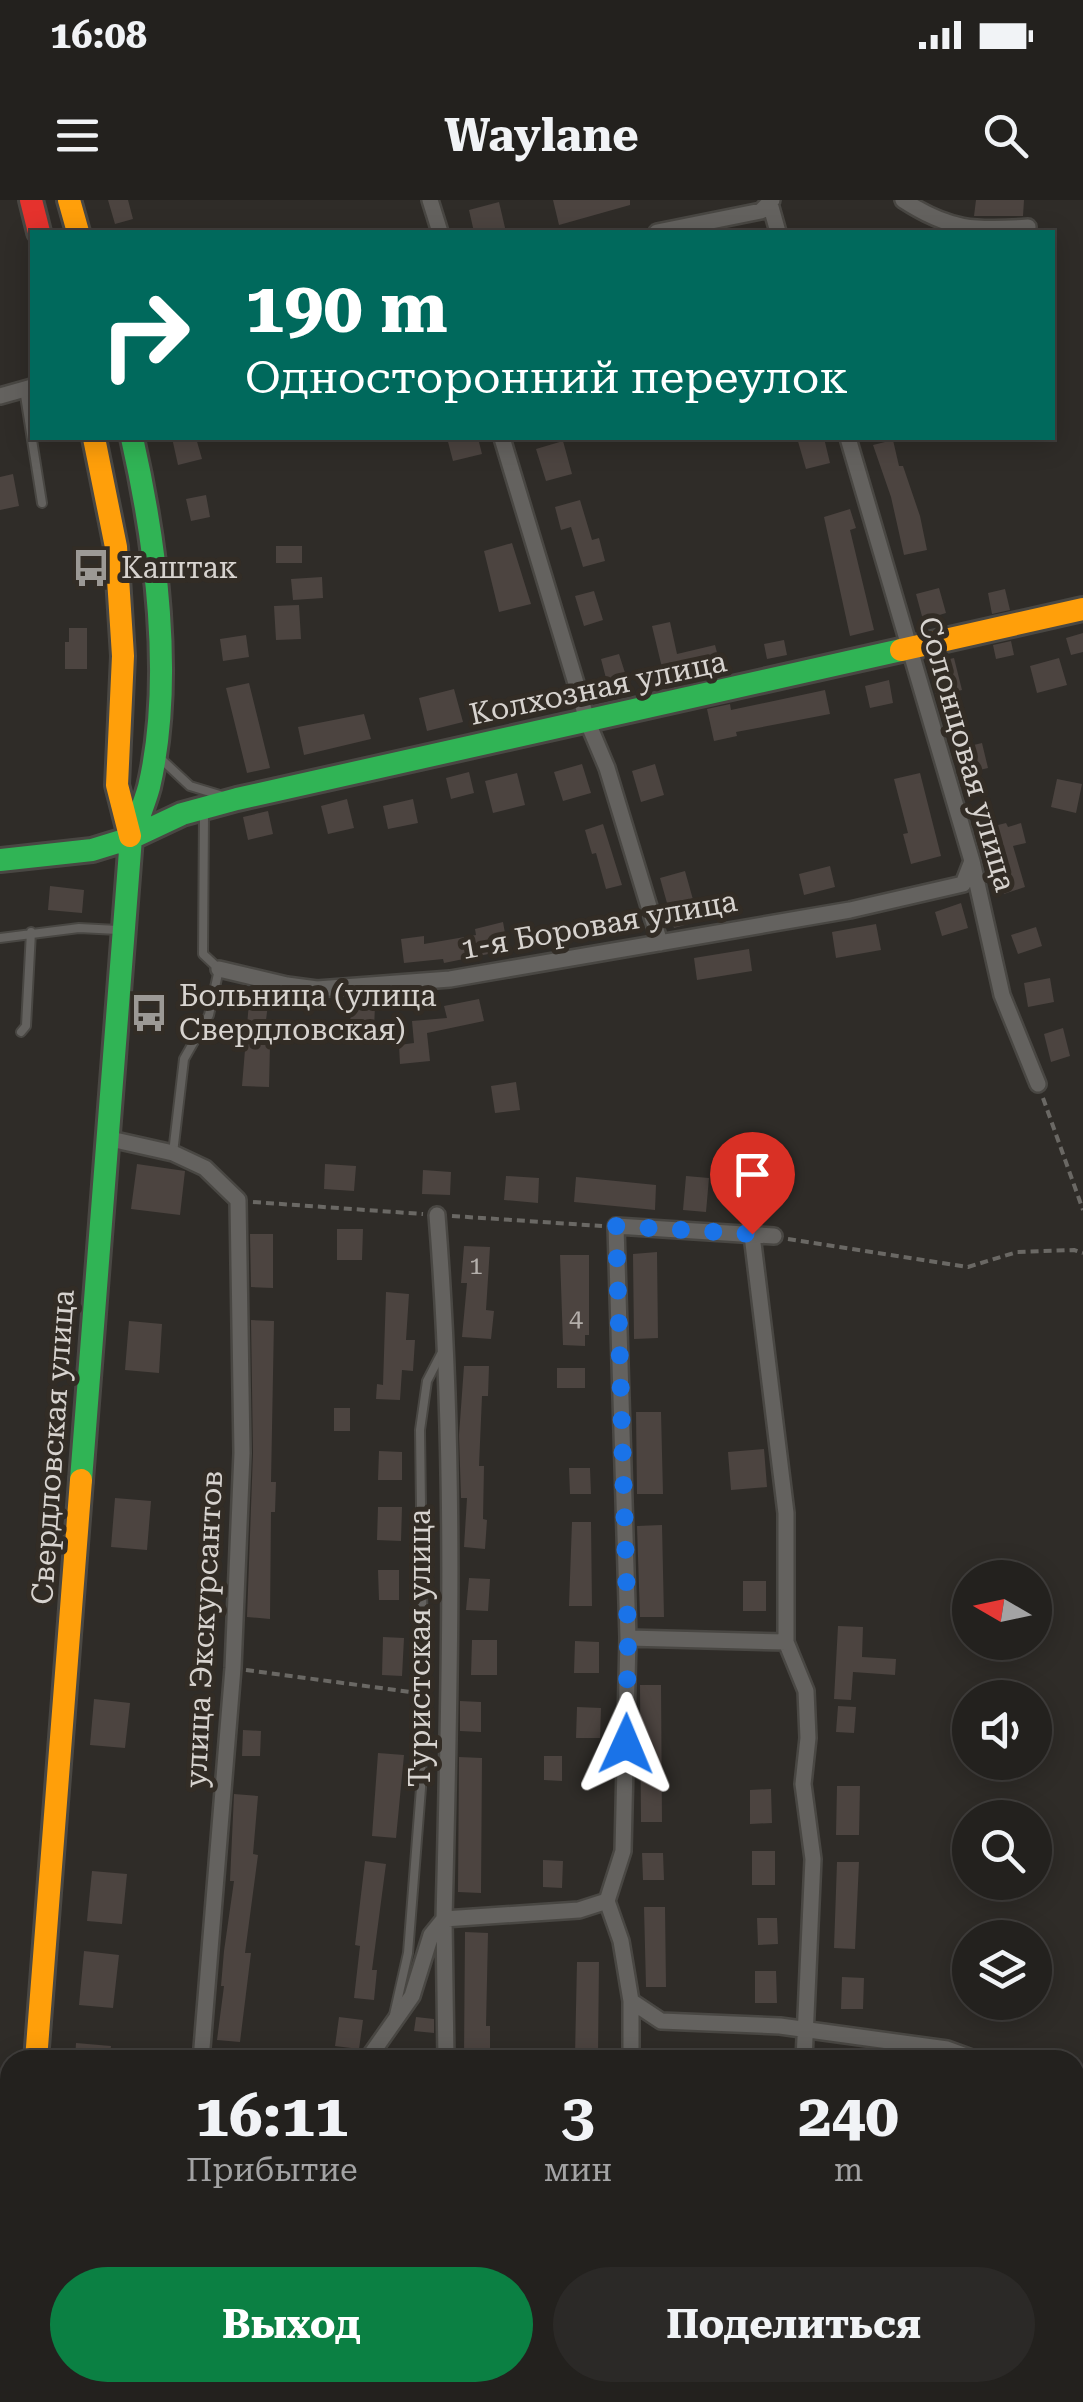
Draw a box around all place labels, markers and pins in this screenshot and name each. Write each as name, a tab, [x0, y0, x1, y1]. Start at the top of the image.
bus stop icon: Каштак	[70, 547, 112, 589]
place label: Каштак	[121, 550, 238, 585]
place label: Больница (улица Свердловская)	[179, 978, 437, 1047]
bus stop icon: Больница (улица Свердловская)	[128, 992, 170, 1034]
pin	[710, 1132, 795, 1235]

